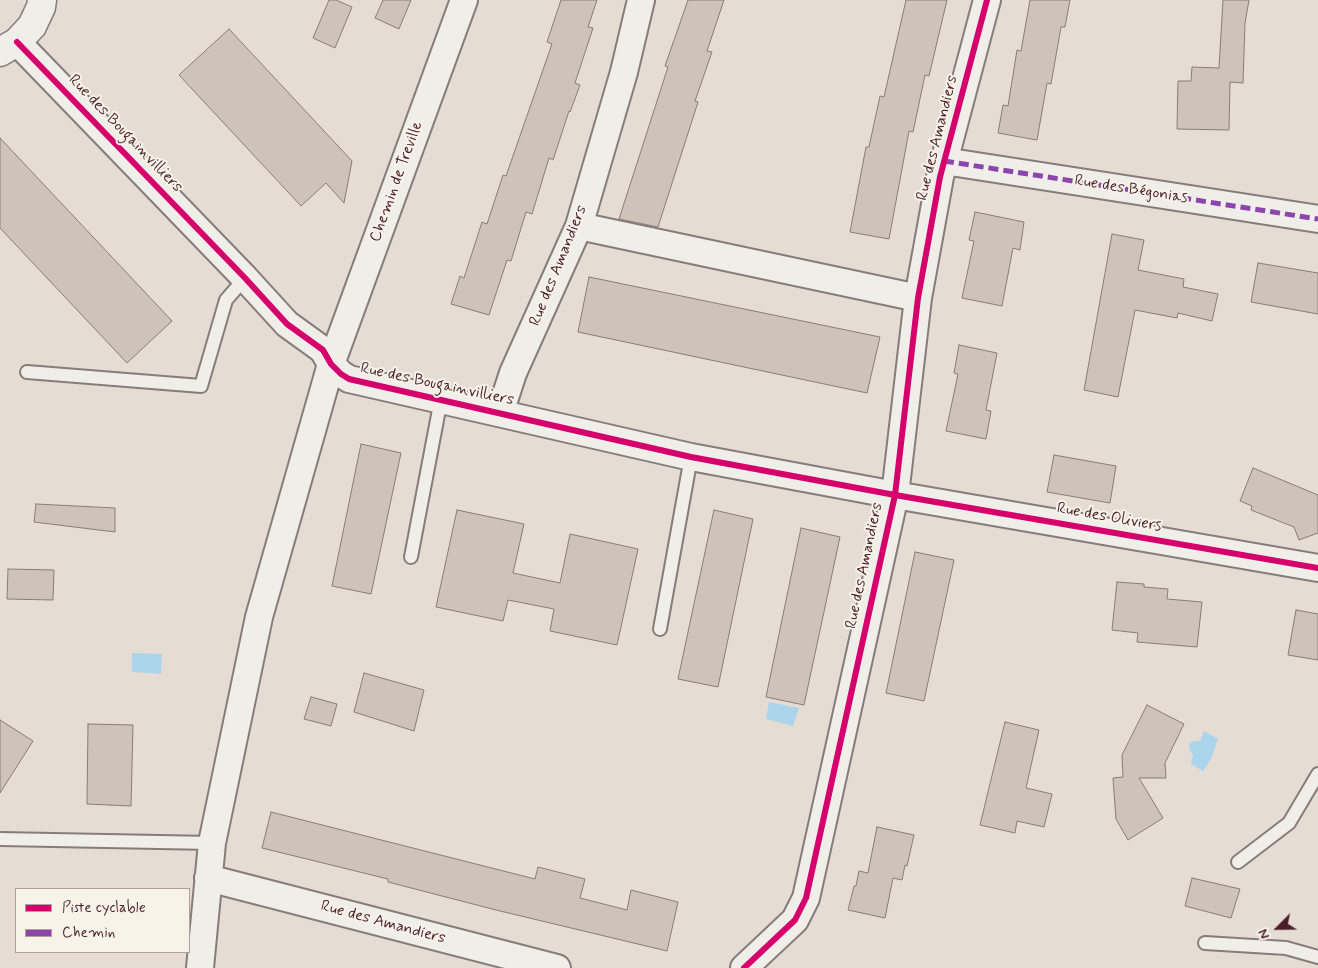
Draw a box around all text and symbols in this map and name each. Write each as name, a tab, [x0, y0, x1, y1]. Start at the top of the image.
street label: Rue des Bougainvilliers	[64, 71, 186, 197]
street label: Rue des Amandiers	[913, 73, 963, 203]
street label: Chemin de Treville	[366, 119, 428, 245]
street label: Rue des Bégonias	[1073, 172, 1189, 208]
street label: Rue des Amandiers	[526, 203, 592, 329]
street label: Rue des Bougainvilliers	[358, 359, 516, 411]
street label: Rue des Oliviers	[1055, 499, 1163, 537]
street label: Rue des Amandiers	[842, 501, 888, 631]
legend	[15, 888, 190, 953]
street label: Rue des Amandiers	[318, 897, 448, 949]
text: Piste cyclable	[62, 898, 146, 918]
north arrow	[1253, 903, 1303, 953]
text: Chemin	[62, 923, 115, 943]
text: N	[1254, 926, 1274, 942]

